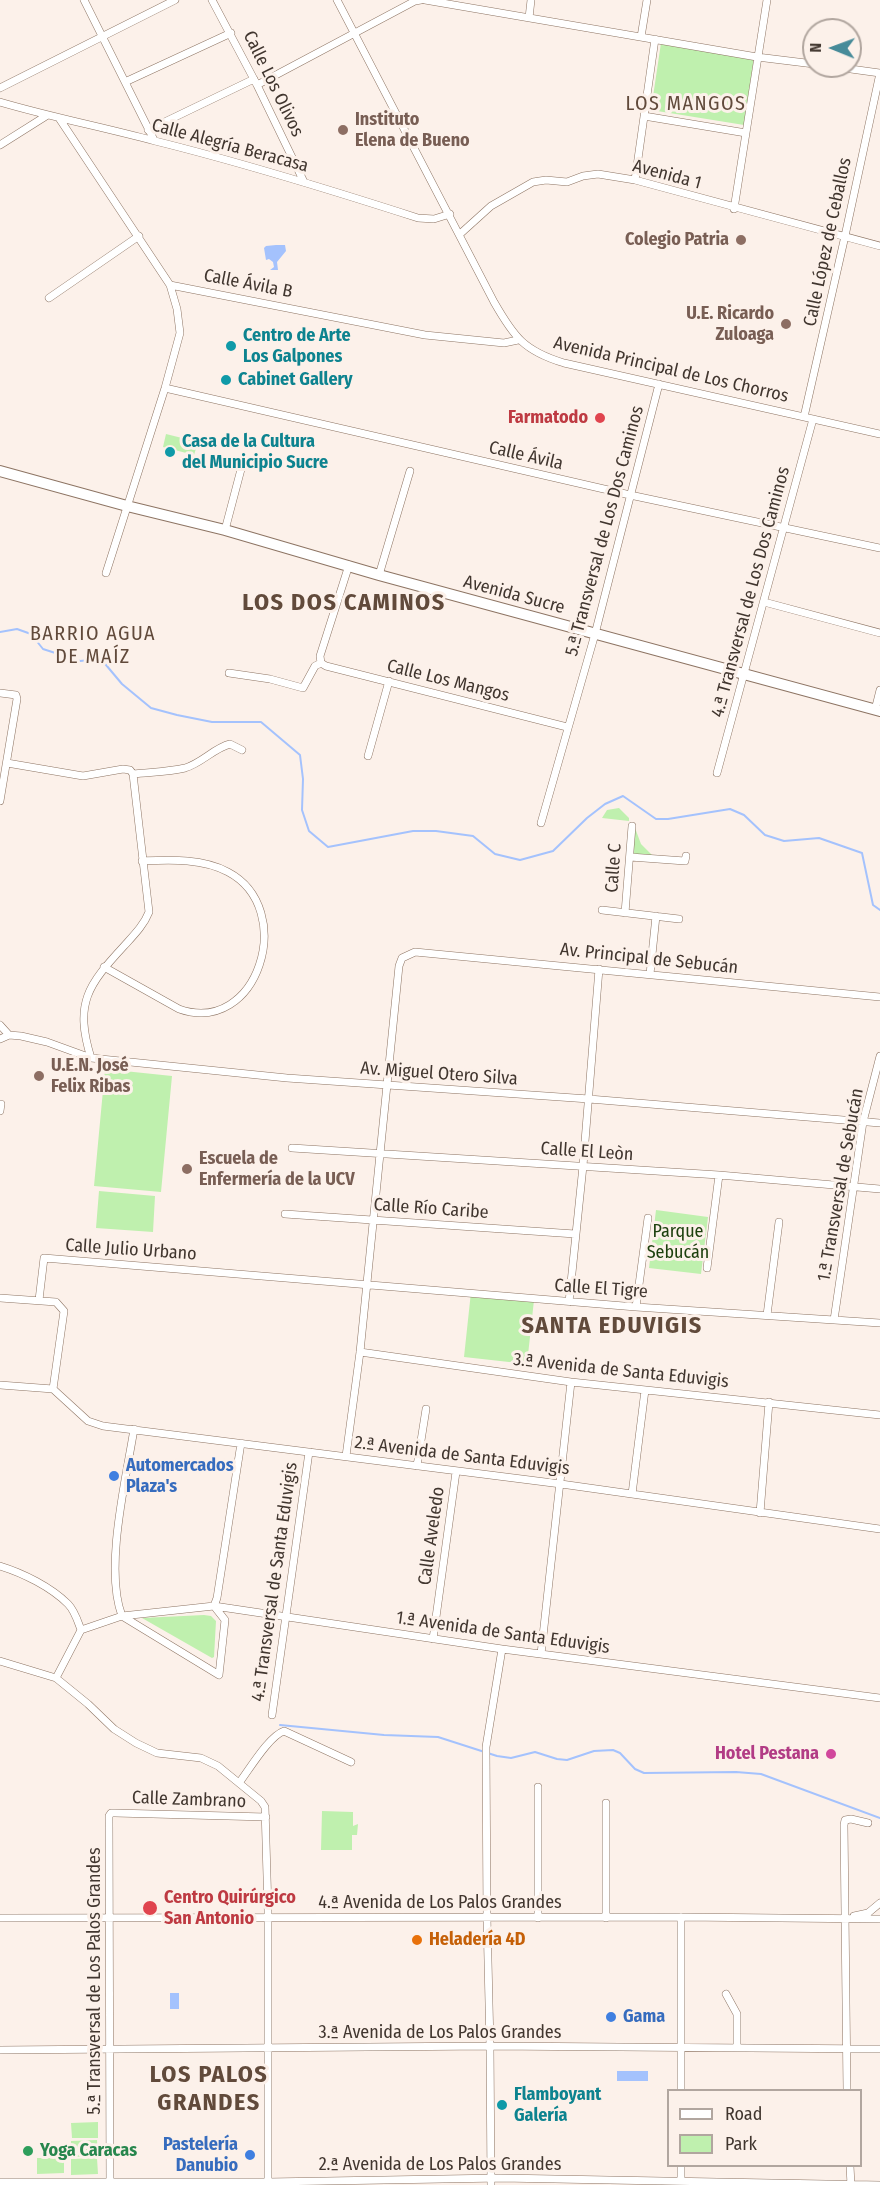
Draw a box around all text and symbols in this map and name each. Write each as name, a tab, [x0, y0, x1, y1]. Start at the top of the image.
north arrow	[802, 18, 862, 78]
street label: Calle Los Olivos	[238, 28, 308, 140]
text: N	[806, 43, 825, 53]
district label: LOS MANGOS	[626, 92, 746, 116]
place label: Instituto Elena de Bueno	[355, 109, 470, 152]
street label: Calle Alegría Beracasa	[149, 115, 311, 177]
marker: Instituto Elena de Bueno	[336, 123, 350, 137]
street label: Avenida 1	[630, 156, 704, 194]
street label: Calle López de Ceballos	[800, 156, 856, 328]
place label: Colegio Patria	[625, 229, 729, 251]
marker: Colegio Patria	[734, 233, 748, 247]
street label: Calle Ávila B	[202, 265, 294, 303]
place label: U.E. Ricardo Zuloaga	[686, 303, 774, 346]
marker: U.E. Ricardo Zuloaga	[779, 317, 793, 331]
place label: Centro de Arte Los Galpones	[243, 325, 351, 368]
street label: Avenida Principal de Los Chorros	[551, 332, 791, 408]
marker: Centro de Arte Los Galpones	[224, 339, 238, 353]
place label: Cabinet Gallery	[238, 369, 353, 391]
marker: Cabinet Gallery	[219, 373, 233, 387]
street label: 5.ª Transversal de Los Dos Caminos	[561, 404, 649, 658]
place label: Farmatodo	[508, 407, 588, 429]
marker: Farmatodo	[593, 411, 607, 425]
place label: Casa de la Cultura del Municipio Sucre	[182, 431, 328, 474]
street label: Calle Ávila	[487, 437, 565, 475]
marker: Casa de la Cultura del Municipio Sucre	[163, 445, 177, 459]
street label: 4.ª Transversal de Los Dos Caminos	[707, 464, 795, 720]
street label: Avenida Sucre	[461, 571, 567, 619]
district label: LOS DOS CAMINOS	[242, 589, 446, 617]
district label: BARRIO AGUA DE MAÍZ	[30, 622, 156, 669]
street label: Calle Los Mangos	[384, 655, 512, 707]
street label: Calle C	[602, 843, 626, 893]
street label: Av. Principal de Sebucán	[559, 939, 739, 979]
place label: U.E.N. José Felix Ribas	[51, 1055, 130, 1098]
street label: Av. Miguel Otero Silva	[360, 1058, 518, 1090]
marker: U.E.N. José Felix Ribas	[32, 1069, 46, 1083]
street label: 1.ª Transversal de Sebucán	[813, 1087, 869, 1283]
street label: Calle El Leòn	[540, 1138, 634, 1166]
place label: Escuela de Enfermería de la UCV	[199, 1148, 355, 1190]
marker: Escuela de Enfermería de la UCV	[180, 1162, 194, 1176]
street label: Calle Río Caribe	[373, 1194, 489, 1224]
park label: Parque Sebucán	[647, 1221, 709, 1264]
street label: Calle Julio Urbano	[65, 1235, 197, 1265]
street label: Calle El Tigre	[554, 1275, 648, 1303]
district label: SANTA EDUVIGIS	[521, 1312, 703, 1340]
street label: 3.ª Avenida de Santa Eduvigis	[512, 1349, 730, 1393]
street label: 2.ª Avenida de Santa Eduvigis	[353, 1432, 571, 1480]
place label: Automercados Plaza's	[126, 1455, 234, 1498]
street label: 4.ª Transversal de Santa Eduvigis	[248, 1461, 302, 1703]
marker: Automercados Plaza's	[107, 1469, 121, 1483]
street label: Calle Aveledo	[414, 1485, 450, 1587]
street label: 1.ª Avenida de Santa Eduvigis	[395, 1607, 611, 1659]
place label: Hotel Pestana	[715, 1743, 819, 1765]
marker: Hotel Pestana	[824, 1747, 838, 1761]
street label: Calle Zambrano	[132, 1787, 246, 1813]
street label: 5.ª Transversal de Los Palos Grandes	[84, 1847, 106, 2115]
place label: Centro Quirúrgico San Antonio	[164, 1887, 296, 1930]
street label: 4.ª Avenida de Los Palos Grandes	[318, 1892, 562, 1914]
marker: Centro Quirúrgico San Antonio	[141, 1899, 159, 1917]
place label: Heladería 4D	[429, 1929, 526, 1951]
marker: Heladería 4D	[410, 1933, 424, 1947]
place label: Gama	[623, 2006, 665, 2028]
marker: Gama	[604, 2010, 618, 2024]
street label: 3.ª Avenida de Los Palos Grandes	[319, 2022, 561, 2044]
district label: LOS PALOS GRANDES	[150, 2061, 268, 2117]
place label: Flamboyant Galería	[514, 2084, 601, 2126]
legend	[667, 2089, 862, 2167]
marker: Flamboyant Galería	[495, 2098, 509, 2112]
text: Road	[725, 2103, 762, 2125]
text: Park	[725, 2133, 757, 2155]
place label: Pastelería Danubio	[163, 2134, 238, 2176]
place label: Yoga Caracas	[40, 2140, 137, 2162]
marker: Yoga Caracas	[21, 2144, 35, 2158]
marker: Pastelería Danubio	[243, 2148, 257, 2162]
street label: 2.ª Avenida de Los Palos Grandes	[319, 2154, 561, 2176]

